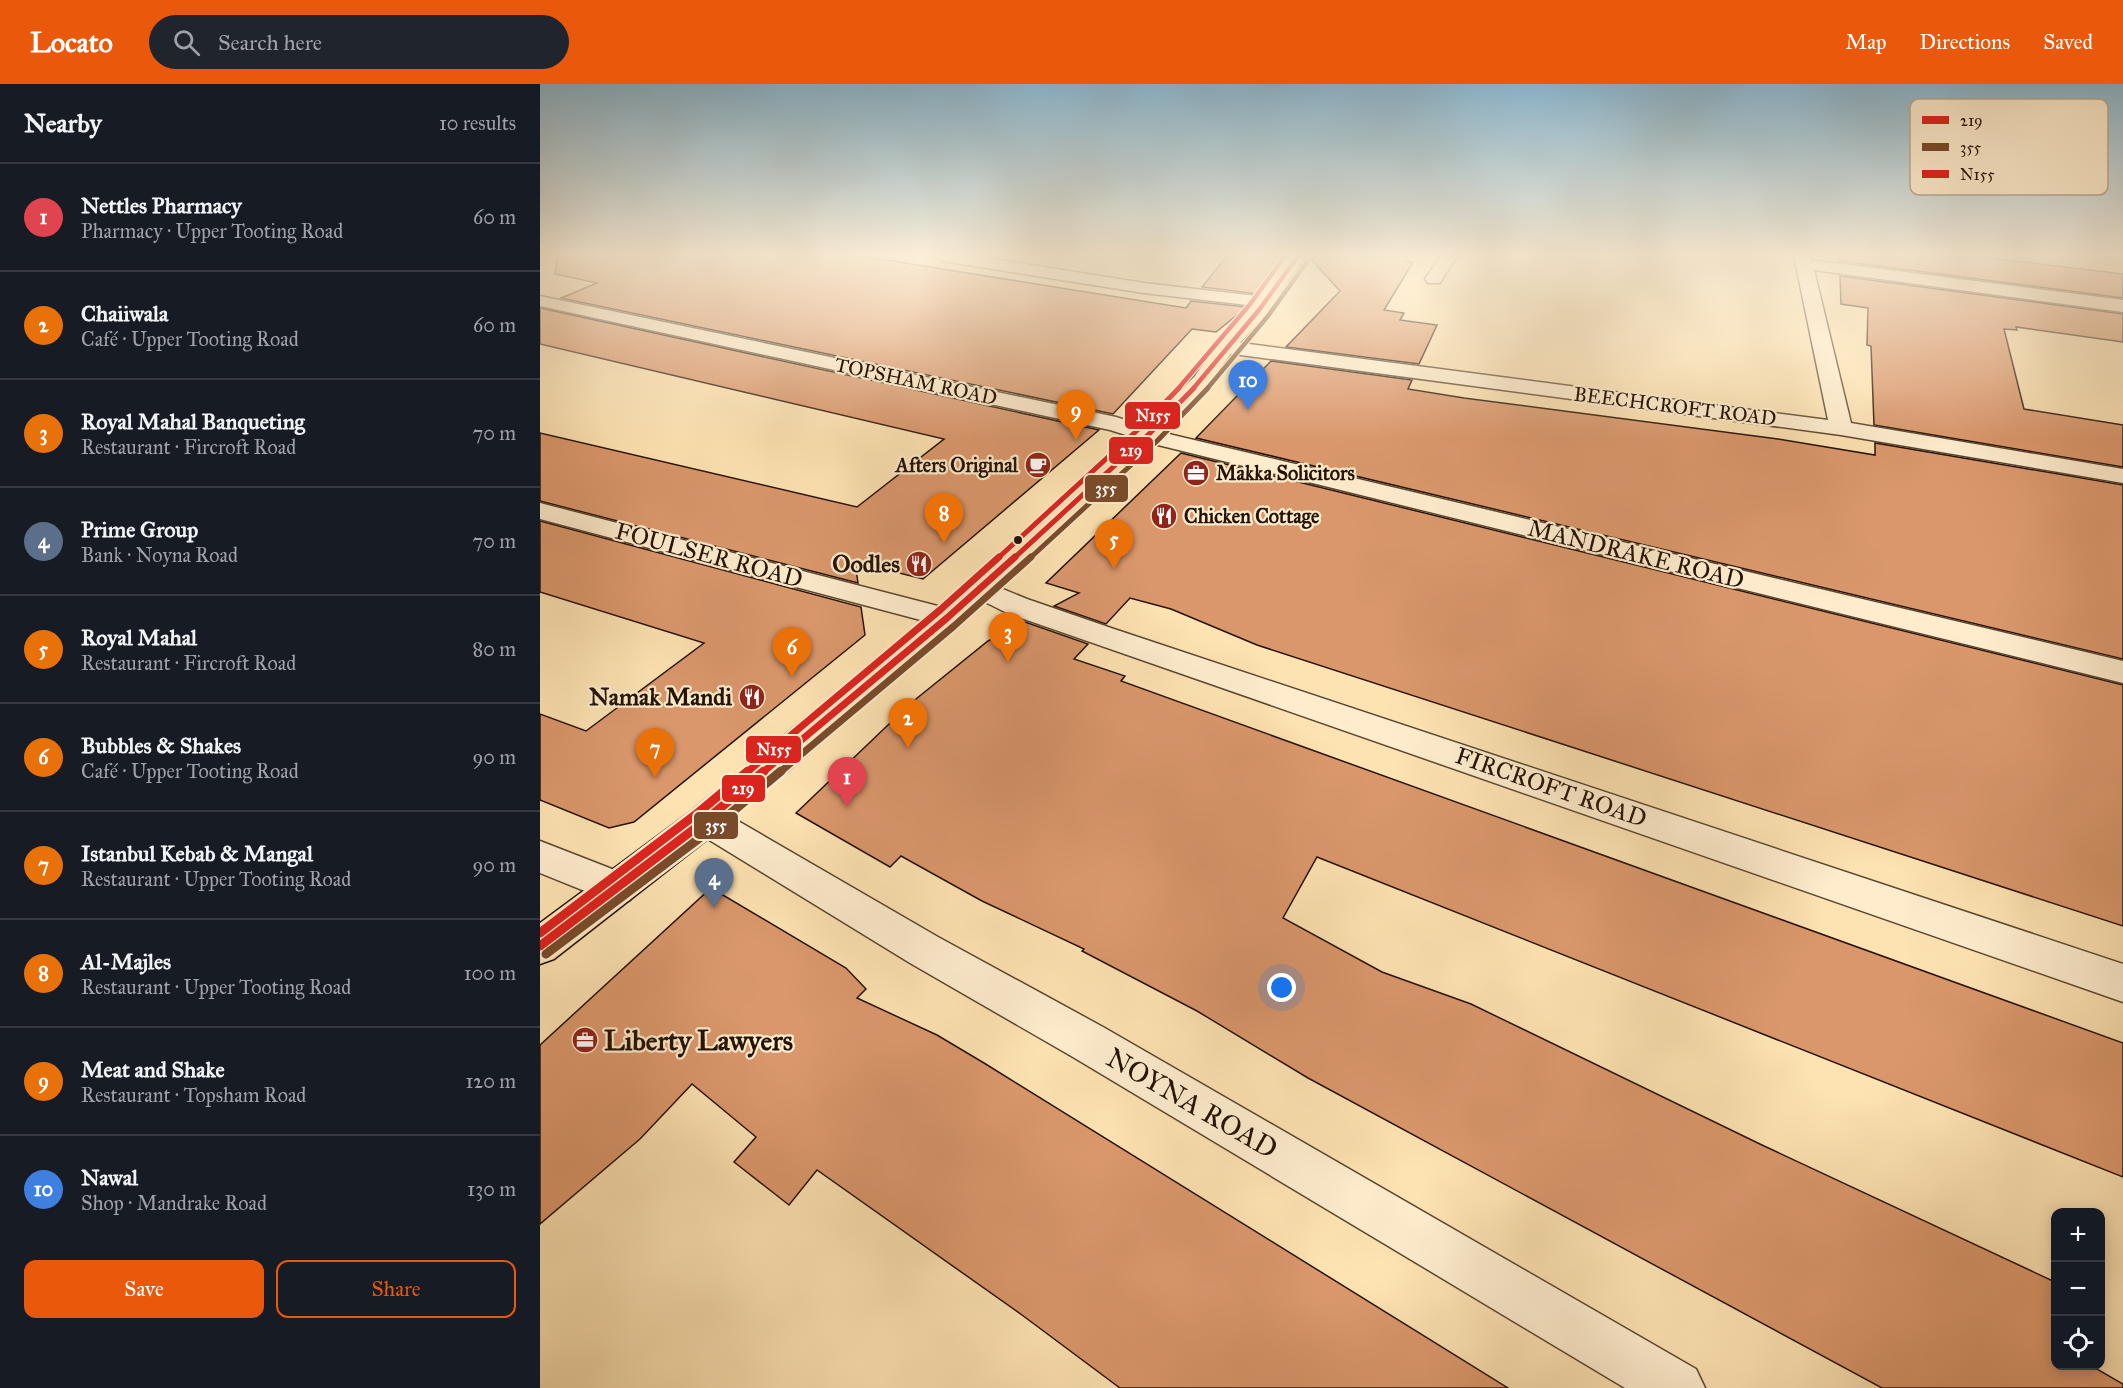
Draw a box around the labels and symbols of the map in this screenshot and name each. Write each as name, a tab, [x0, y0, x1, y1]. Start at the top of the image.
legend	[1910, 99, 2108, 195]
text: 219	[1960, 111, 1983, 130]
text: 355	[1960, 138, 1982, 157]
text: N155	[1960, 165, 1995, 184]
street label: TOPSHAM ROAD	[833, 352, 999, 410]
pin: 10	[1228, 360, 1268, 410]
street label: BEECHCROFT ROAD	[1572, 382, 1778, 430]
pin: 9	[1056, 390, 1096, 440]
line badge: N155	[1124, 401, 1181, 430]
text: N155	[1136, 406, 1171, 425]
line badge: 219	[1108, 436, 1154, 465]
text: 219	[1120, 441, 1142, 461]
cafe icon: Afters Original	[1023, 450, 1053, 480]
place label: Afters Original	[894, 453, 1019, 478]
office icon: Makka Solicitors	[1181, 458, 1211, 488]
place label: Makka Solicitors	[1216, 461, 1355, 485]
line badge: 355	[1084, 474, 1129, 503]
text: 355	[1095, 479, 1117, 499]
pin: 8	[924, 494, 964, 543]
restaurant icon: Chicken Cottage	[1149, 501, 1179, 531]
place label: Chicken Cottage	[1184, 504, 1320, 529]
street label: MANDRAKE ROAD	[1525, 513, 1747, 595]
street label: FOULSER ROAD	[612, 516, 806, 594]
pin: 5	[1094, 520, 1134, 569]
unlabelled marker	[1012, 534, 1024, 546]
place label: Oodles	[832, 549, 900, 579]
restaurant icon: Oodles	[904, 549, 934, 579]
pin: 3	[988, 612, 1028, 662]
pin: 6	[772, 628, 812, 677]
place label: Namak Mandi	[589, 682, 732, 712]
restaurant icon: Namak Mandi	[737, 682, 767, 712]
pin: 2	[888, 698, 928, 748]
pin: 7	[636, 728, 674, 778]
line badge: N155	[745, 735, 802, 764]
text: N155	[757, 740, 792, 759]
street label: FIRCROFT ROAD	[1451, 740, 1651, 834]
pin: 1	[828, 758, 866, 807]
line badge: 219	[721, 774, 766, 803]
text: 219	[732, 779, 754, 799]
line badge: 355	[693, 811, 739, 840]
text: 355	[705, 816, 727, 836]
pin: 4	[694, 858, 734, 908]
your location	[1267, 973, 1296, 1002]
place label: Liberty Lawyers	[604, 1023, 793, 1058]
office icon: Liberty Lawyers	[570, 1025, 600, 1055]
street label: NOYNA ROAD	[1100, 1040, 1284, 1166]

